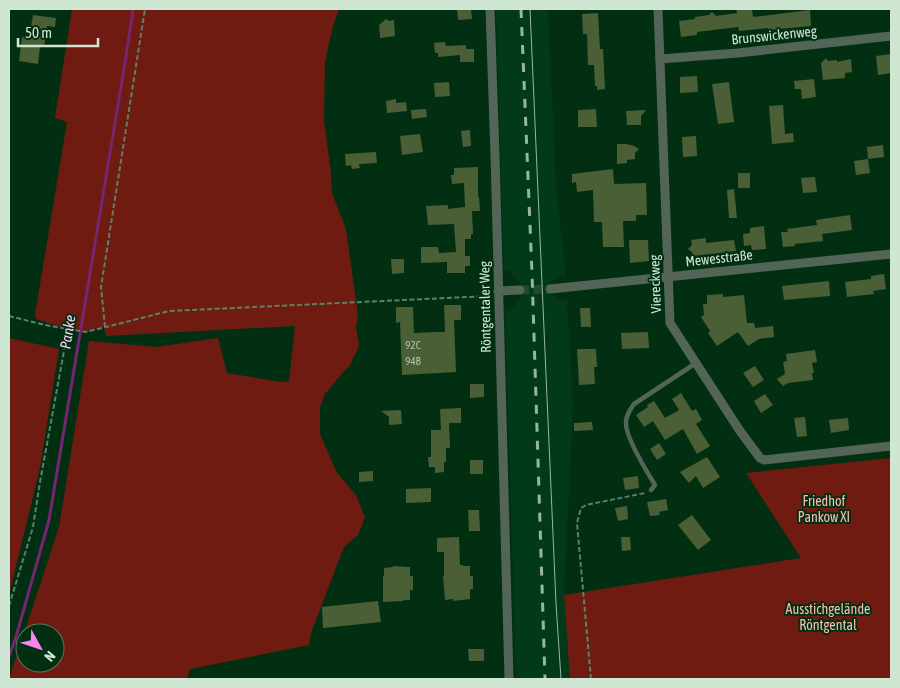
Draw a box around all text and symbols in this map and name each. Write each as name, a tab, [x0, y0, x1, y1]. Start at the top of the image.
scale bar	[18, 15, 98, 47]
street label: Brunswickenweg	[731, 23, 817, 47]
text: 50 m	[25, 24, 52, 41]
street label: Mewesstraße	[685, 247, 753, 269]
street label: Viereckweg	[646, 254, 664, 314]
street label: Röntgentaler Weg	[476, 261, 494, 353]
water label: Panke	[56, 313, 79, 350]
house number: 92C	[405, 339, 421, 351]
house number: 94B	[405, 355, 422, 367]
park label: Friedhof Pankow XI	[798, 493, 850, 525]
park label: Ausstichgelände Röntgental	[786, 601, 870, 633]
north arrow	[15, 623, 65, 673]
text: N	[41, 648, 59, 665]

